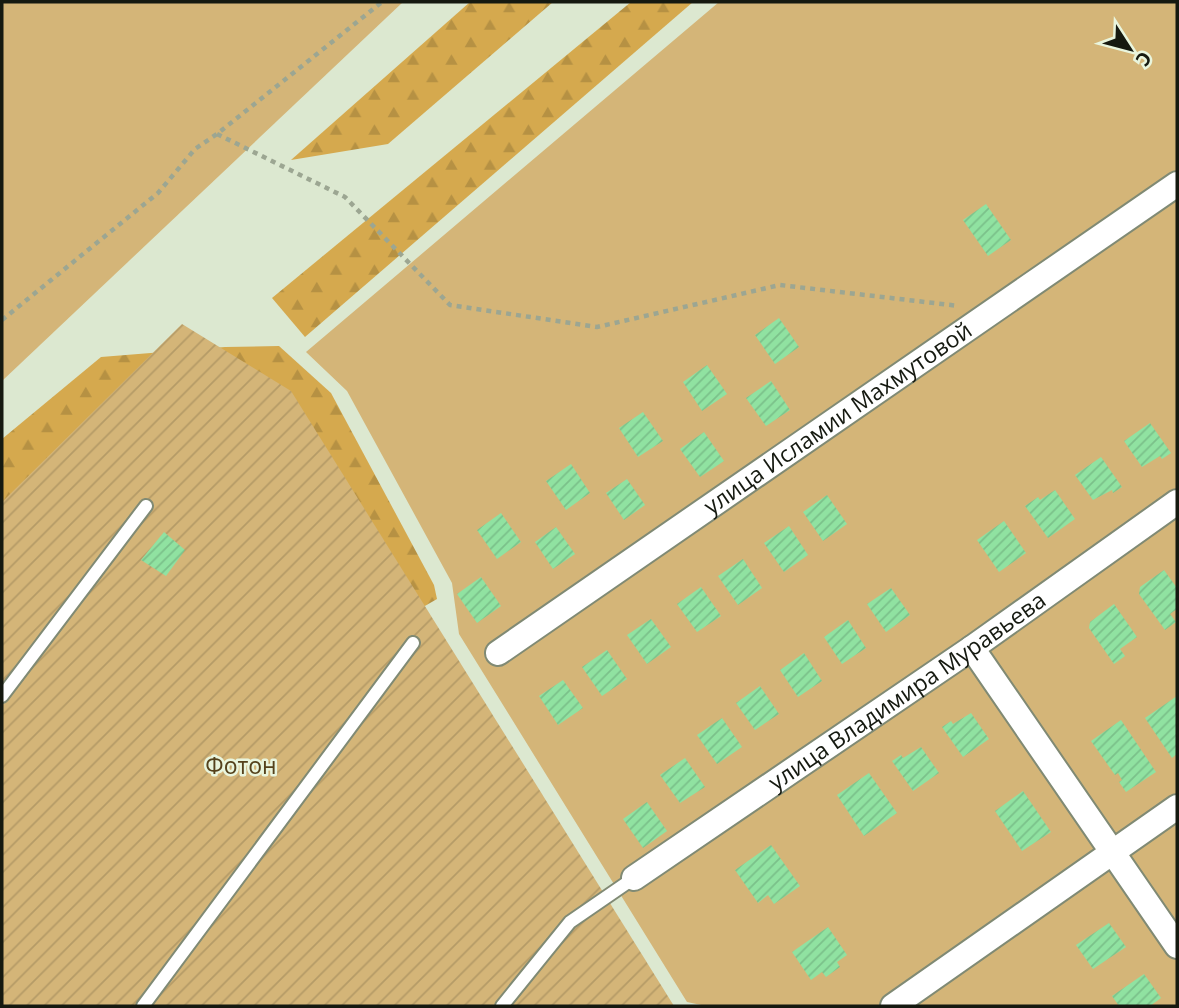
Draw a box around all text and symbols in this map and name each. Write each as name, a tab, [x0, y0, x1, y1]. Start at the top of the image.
north arrow	[1095, 14, 1165, 84]
text: С	[1130, 46, 1158, 72]
street label: улица Исламии Махмутовой	[697, 314, 978, 521]
street label: улица Владимира Муравьева	[762, 583, 1052, 797]
park label: Фотон	[205, 749, 277, 781]

